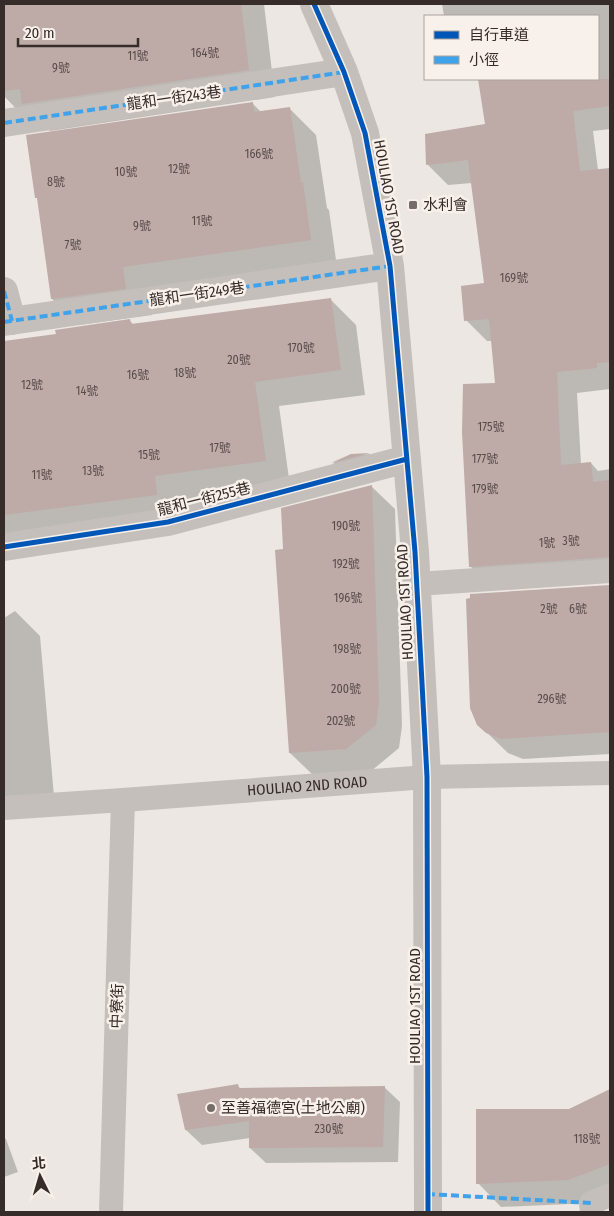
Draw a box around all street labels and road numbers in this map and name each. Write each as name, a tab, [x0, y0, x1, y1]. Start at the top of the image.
street label: 龍和一街243巷	[126, 82, 222, 114]
street label: HOULIAO 1ST ROAD	[370, 138, 408, 256]
street label: 龍和一街249巷	[148, 278, 246, 310]
street label: 龍和一街255巷	[156, 479, 252, 519]
street label: HOULIAO 1ST ROAD	[393, 544, 417, 660]
street label: HOULIAO 2ND ROAD	[246, 773, 368, 800]
street label: HOULIAO 1ST ROAD	[406, 948, 424, 1064]
street label: 中寮街	[107, 983, 127, 1029]

